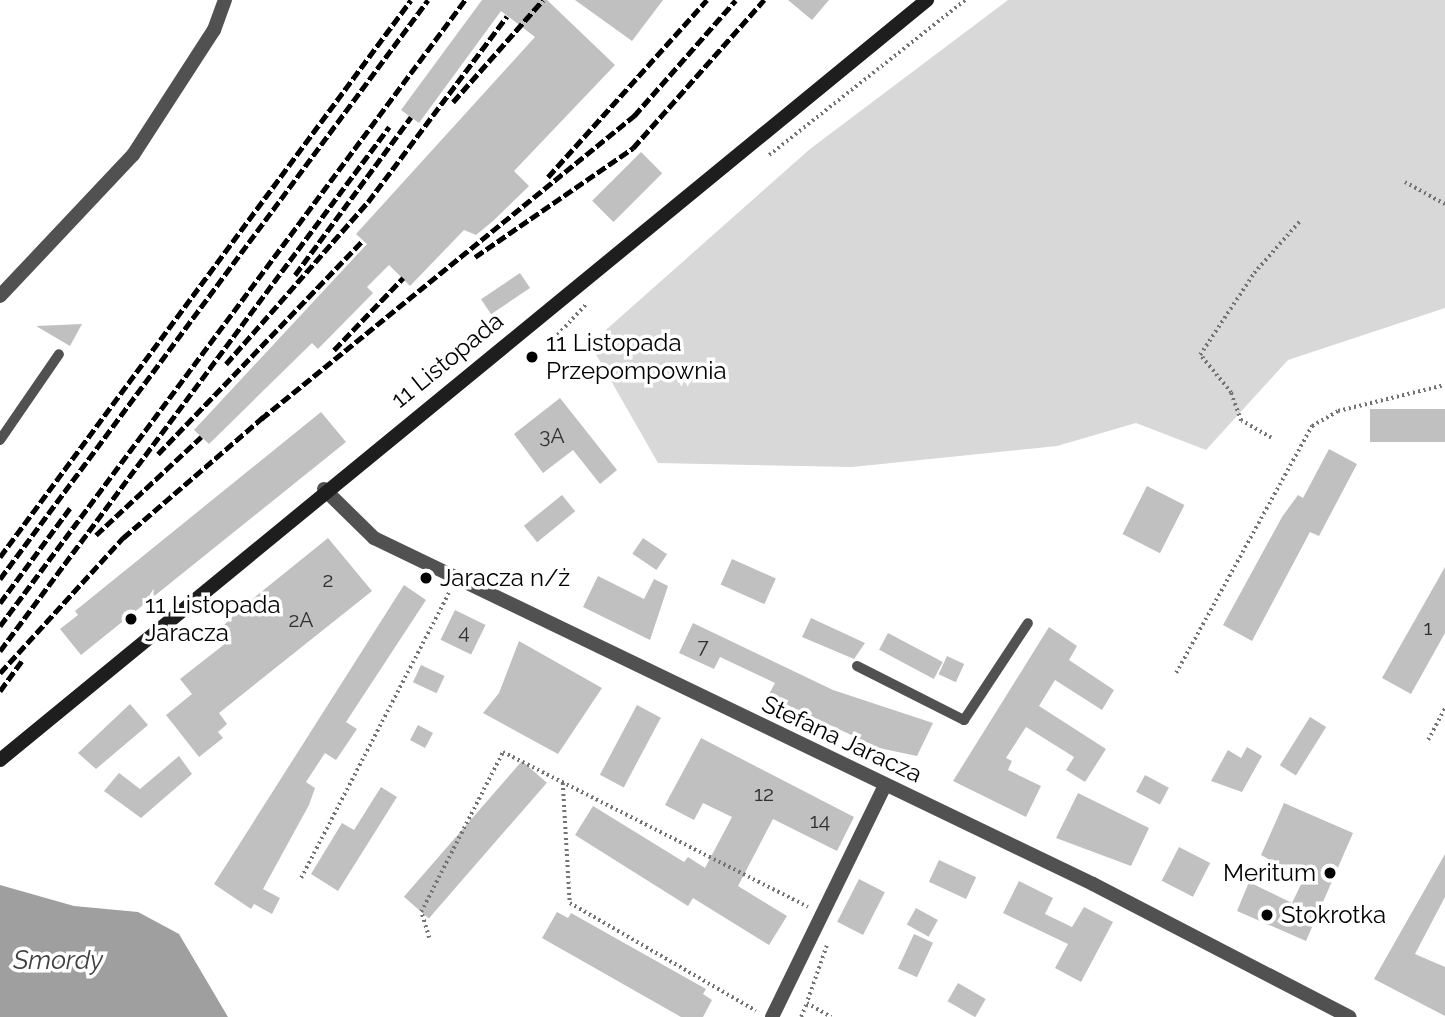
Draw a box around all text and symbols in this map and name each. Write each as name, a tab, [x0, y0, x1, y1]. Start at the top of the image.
street label: 11 Listopada	[385, 306, 509, 414]
place label: 11 Listopada Przepompownia	[546, 329, 727, 385]
marker: 11 Listopada Przepompownia	[524, 349, 540, 365]
house number: 3A	[539, 423, 565, 449]
place label: Jaracza n/ż	[440, 564, 570, 592]
house number: 2	[323, 567, 333, 593]
marker: Jaracza n/ż	[418, 570, 434, 586]
place label: 11 Listopada Jaracza	[145, 591, 280, 647]
house number: 2A	[288, 607, 314, 633]
marker: 11 Listopada Jaracza	[123, 611, 139, 627]
house number: 1	[1424, 615, 1432, 641]
house number: 4	[458, 619, 470, 645]
house number: 7	[697, 633, 709, 659]
street label: Stefana Jaracza	[757, 689, 927, 789]
house number: 12	[754, 781, 774, 807]
house number: 14	[810, 808, 830, 834]
place label: Meritum	[1223, 859, 1316, 887]
marker: Meritum	[1322, 865, 1338, 881]
place label: Stokrotka	[1281, 901, 1386, 929]
marker: Stokrotka	[1259, 907, 1275, 923]
water label: Smordy	[13, 945, 103, 977]

